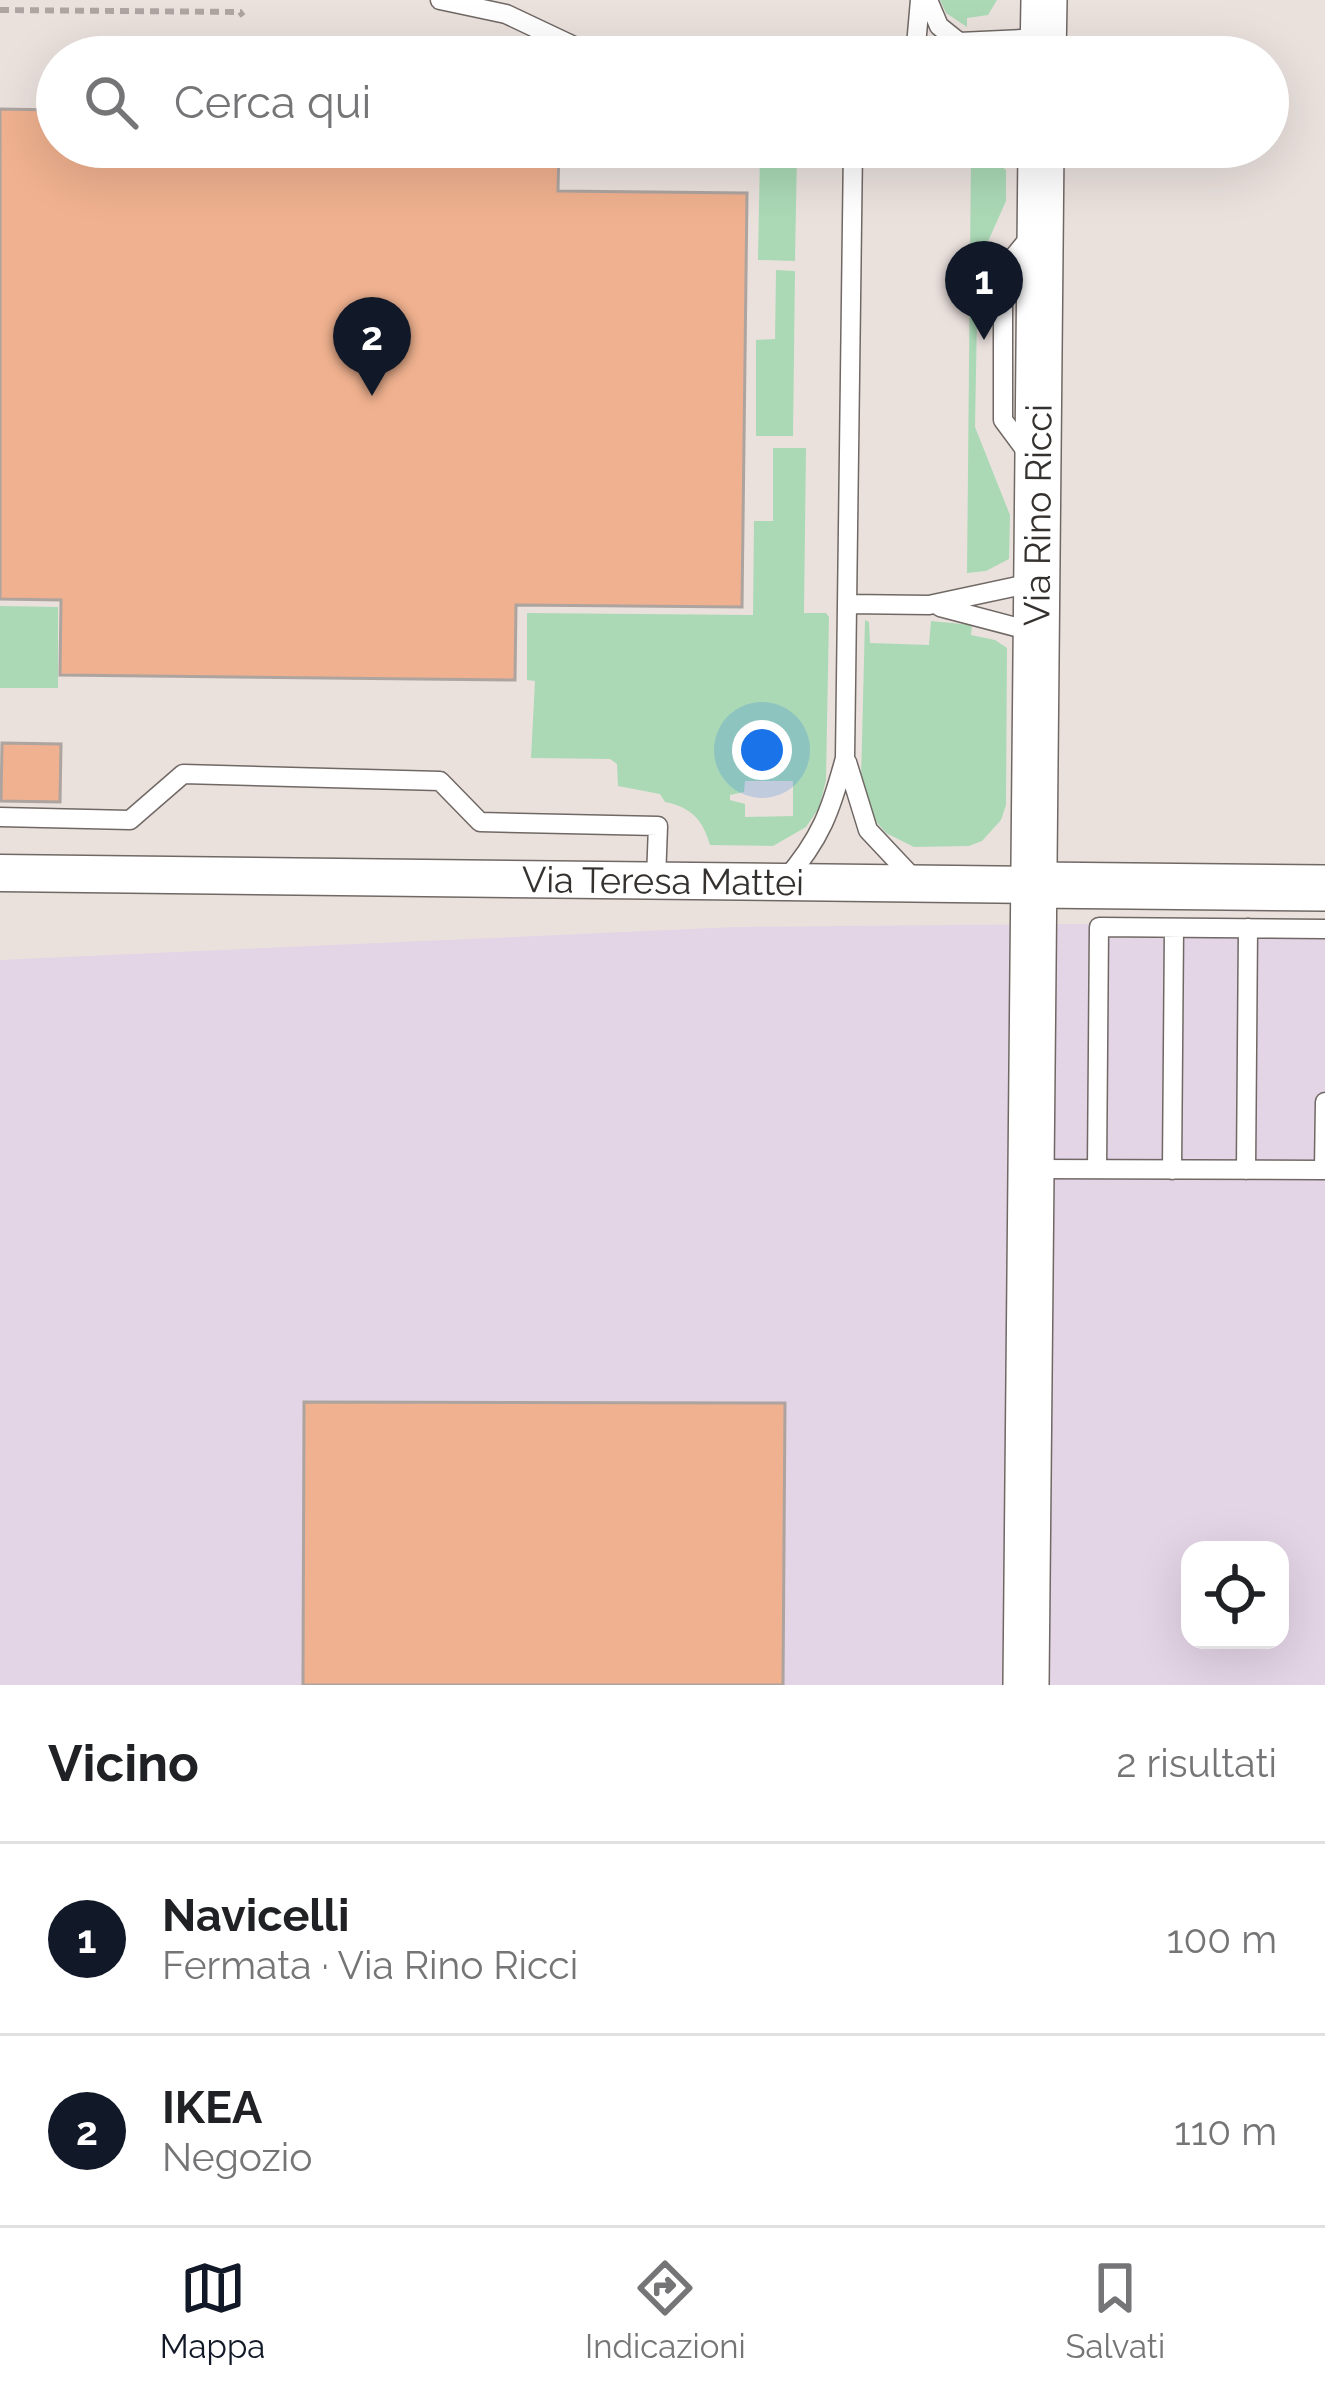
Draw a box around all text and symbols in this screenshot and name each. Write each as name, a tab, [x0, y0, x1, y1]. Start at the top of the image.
search box	[36, 36, 1289, 168]
icon: search	[78, 69, 144, 135]
text: Cerca qui	[174, 76, 371, 129]
pin: 1	[945, 241, 1023, 340]
pin: 2	[333, 297, 411, 396]
street label: Via Rino Ricci	[1015, 404, 1059, 626]
your location	[732, 720, 792, 780]
street label: Via Teresa Mattei	[522, 858, 804, 903]
map controls	[1181, 1541, 1289, 1649]
button: locate	[1181, 1541, 1289, 1649]
text: Vicino	[48, 1733, 199, 1793]
text: 2 risultati	[1116, 1740, 1277, 1786]
text: Navicelli	[162, 1889, 349, 1942]
text: 1	[77, 1916, 97, 1962]
text: 100 m	[1167, 1916, 1277, 1962]
text: Fermata · Via Rino Ricci	[162, 1942, 578, 1988]
text: IKEA	[162, 2081, 262, 2134]
text: 2	[76, 2108, 98, 2154]
text: 110 m	[1174, 2108, 1277, 2154]
text: Negozio	[162, 2134, 312, 2180]
tab: Mappa	[160, 2255, 265, 2366]
tab: Indicazioni	[585, 2255, 746, 2366]
tab: Salvati	[1065, 2255, 1165, 2366]

